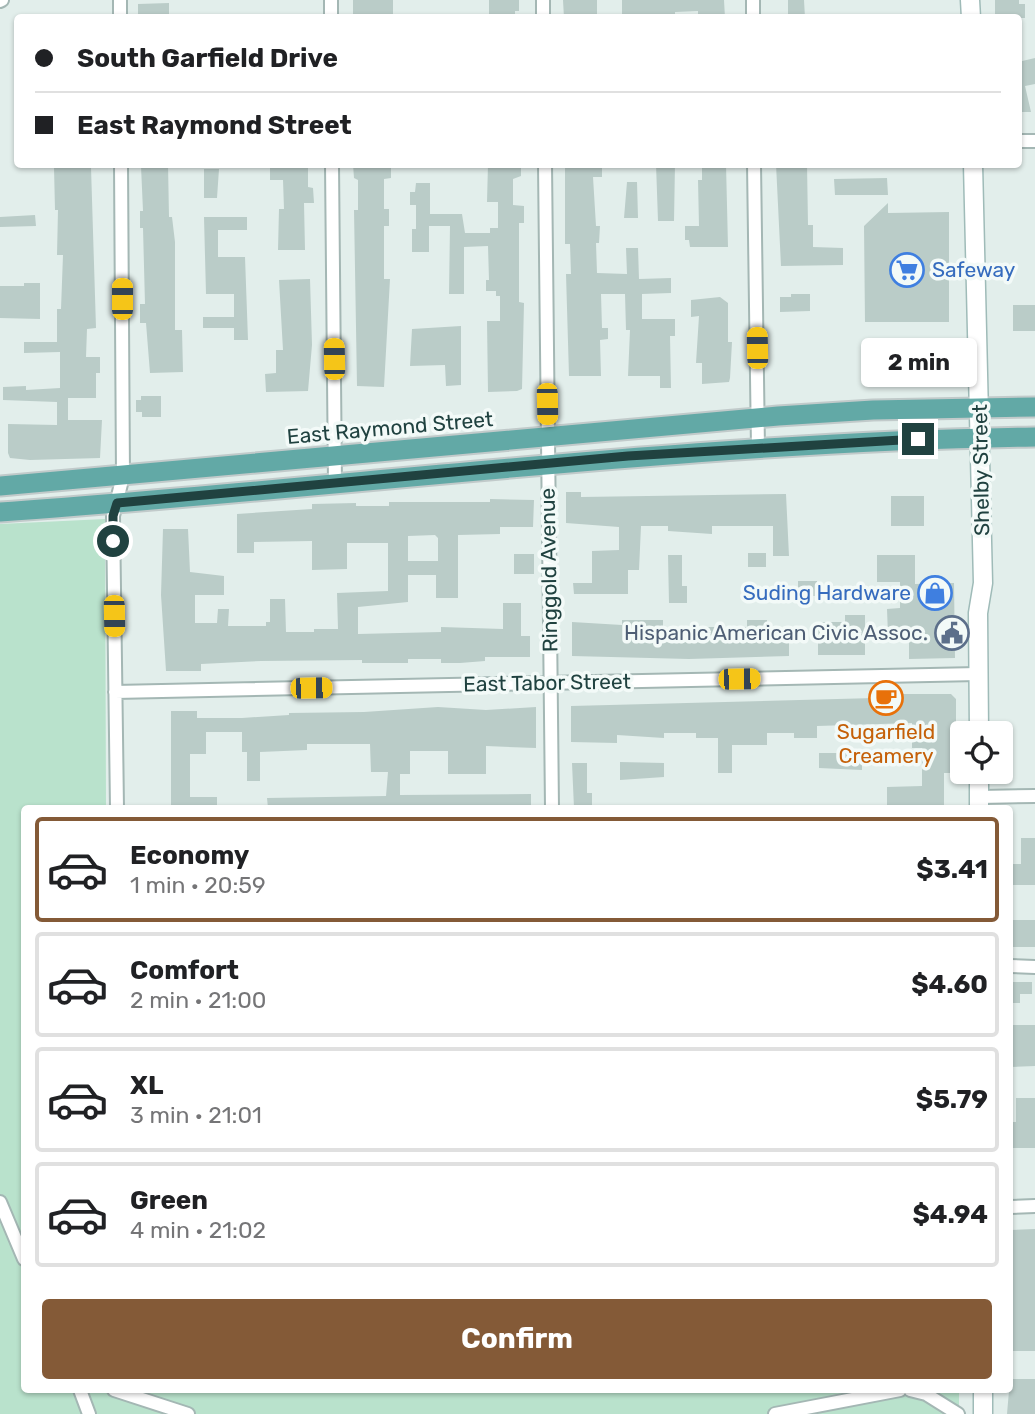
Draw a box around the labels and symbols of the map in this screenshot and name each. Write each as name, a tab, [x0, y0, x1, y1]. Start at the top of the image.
supermarket icon: Safeway	[888, 251, 926, 289]
place label: Safeway	[932, 257, 1016, 282]
car	[112, 278, 133, 320]
car	[747, 327, 768, 369]
car	[324, 338, 345, 380]
callout: 2 min	[860, 338, 976, 386]
car	[537, 383, 558, 425]
street label: Shelby Street	[967, 404, 994, 536]
street label: East Raymond Street	[286, 406, 494, 449]
route end	[902, 423, 934, 455]
street label: Ringgold Avenue	[535, 488, 562, 652]
route start	[97, 525, 129, 557]
shop icon: Suding Hardware	[916, 574, 954, 612]
place label: Suding Hardware	[743, 580, 911, 605]
car	[104, 595, 125, 637]
public building icon: Hispanic American Civic Assoc.	[933, 614, 971, 652]
place label: Hispanic American Civic Assoc.	[624, 620, 928, 645]
car	[718, 668, 761, 690]
street label: East Tabor Street	[463, 669, 631, 696]
car	[290, 677, 333, 699]
cafe icon: Sugarfield Creamery	[867, 679, 905, 717]
place label: Sugarfield Creamery	[837, 719, 935, 768]

